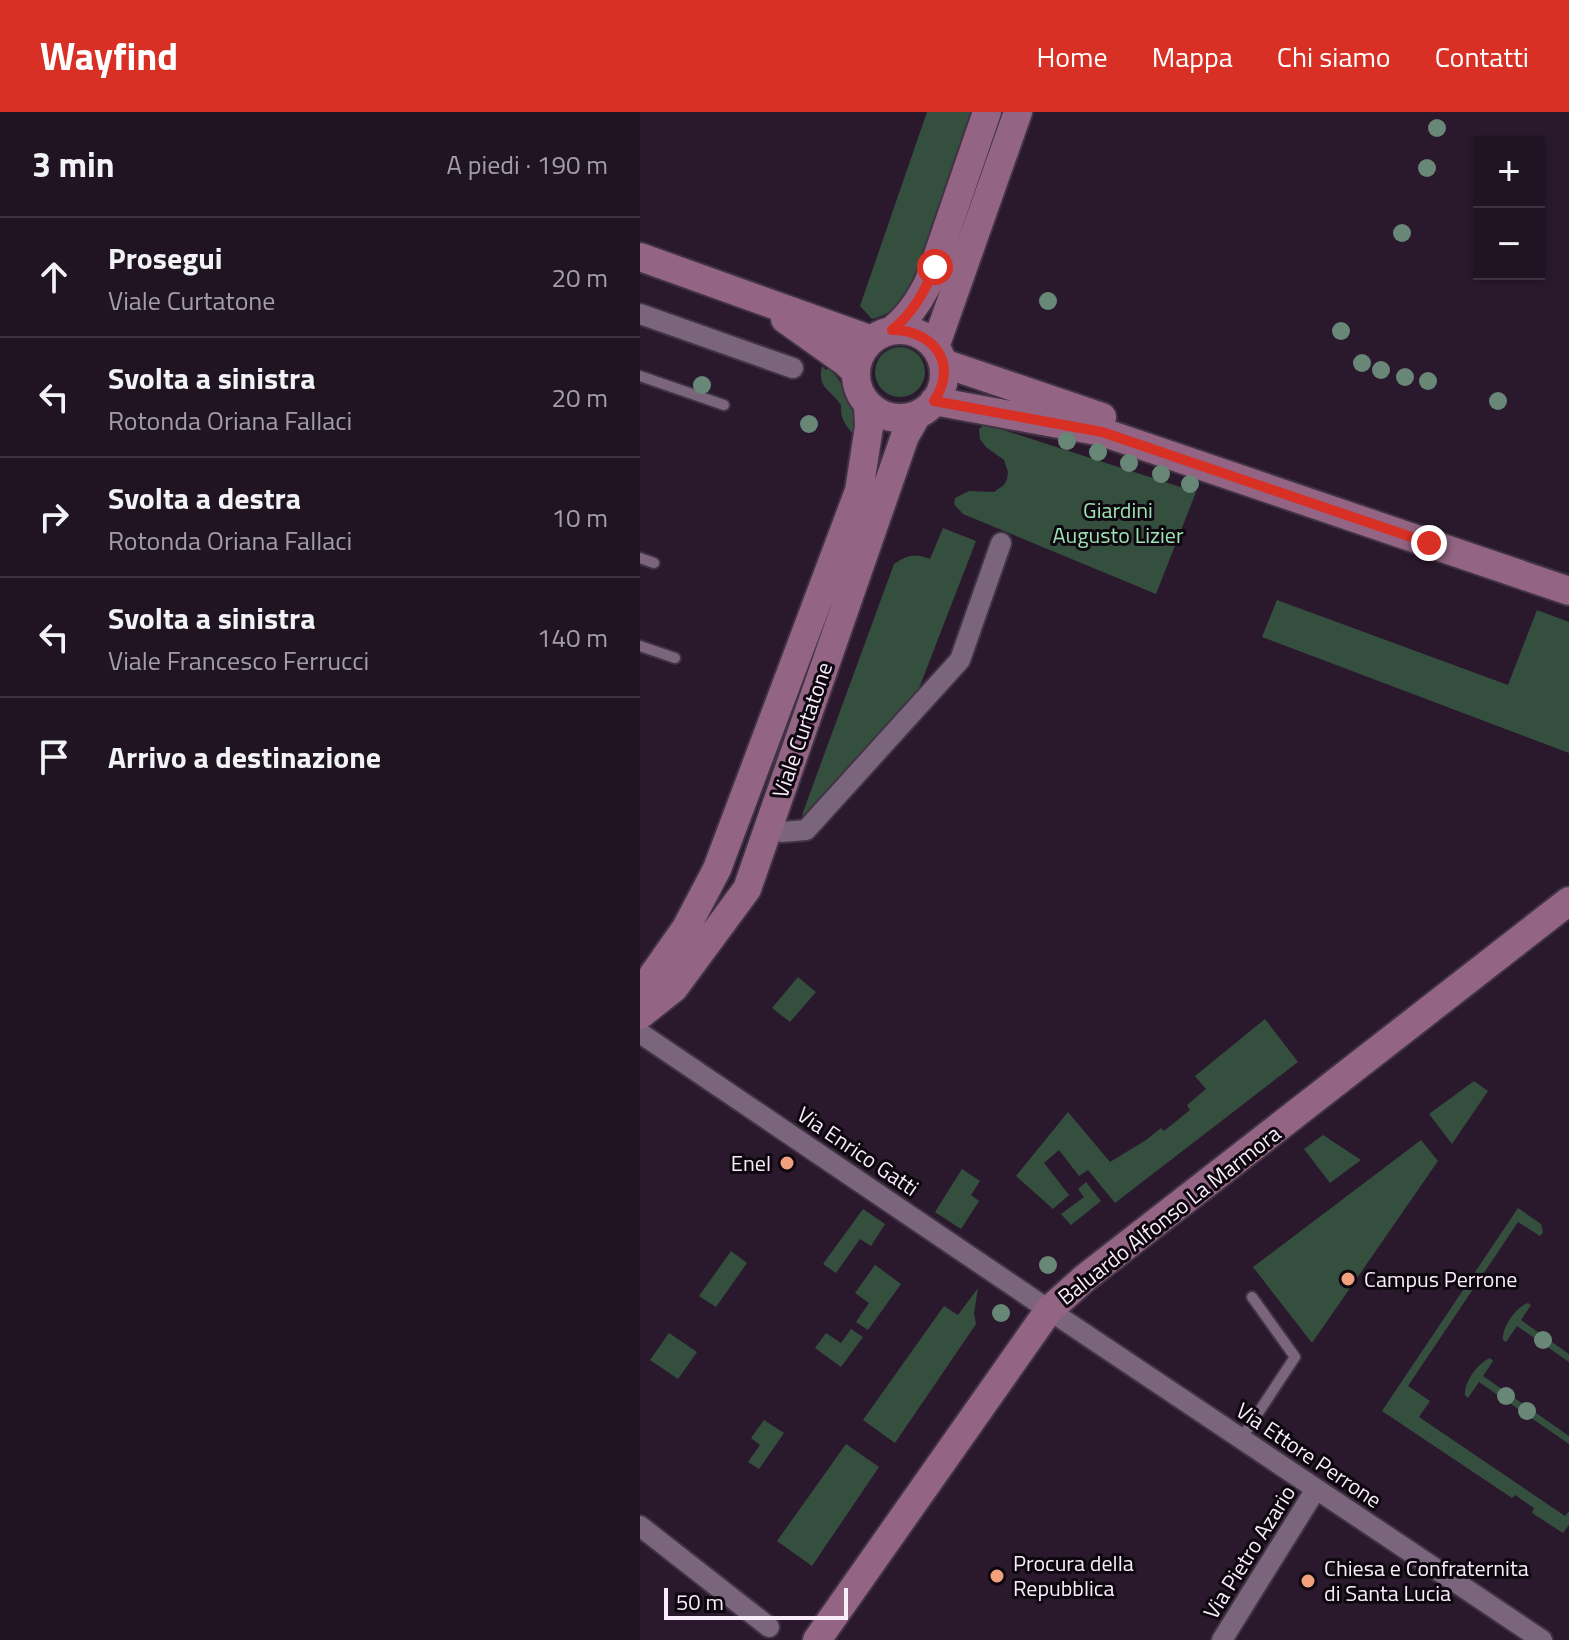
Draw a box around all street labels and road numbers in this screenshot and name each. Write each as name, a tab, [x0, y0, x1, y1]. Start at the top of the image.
street label: Viale Curtatone	[763, 657, 841, 803]
street label: Via Enrico Gatti	[790, 1098, 926, 1204]
street label: Baluardo Alfonso La Marmora	[1050, 1117, 1288, 1313]
street label: Via Ettore Perrone	[1229, 1394, 1389, 1516]
street label: Via Pietro Azario	[1194, 1478, 1304, 1626]

